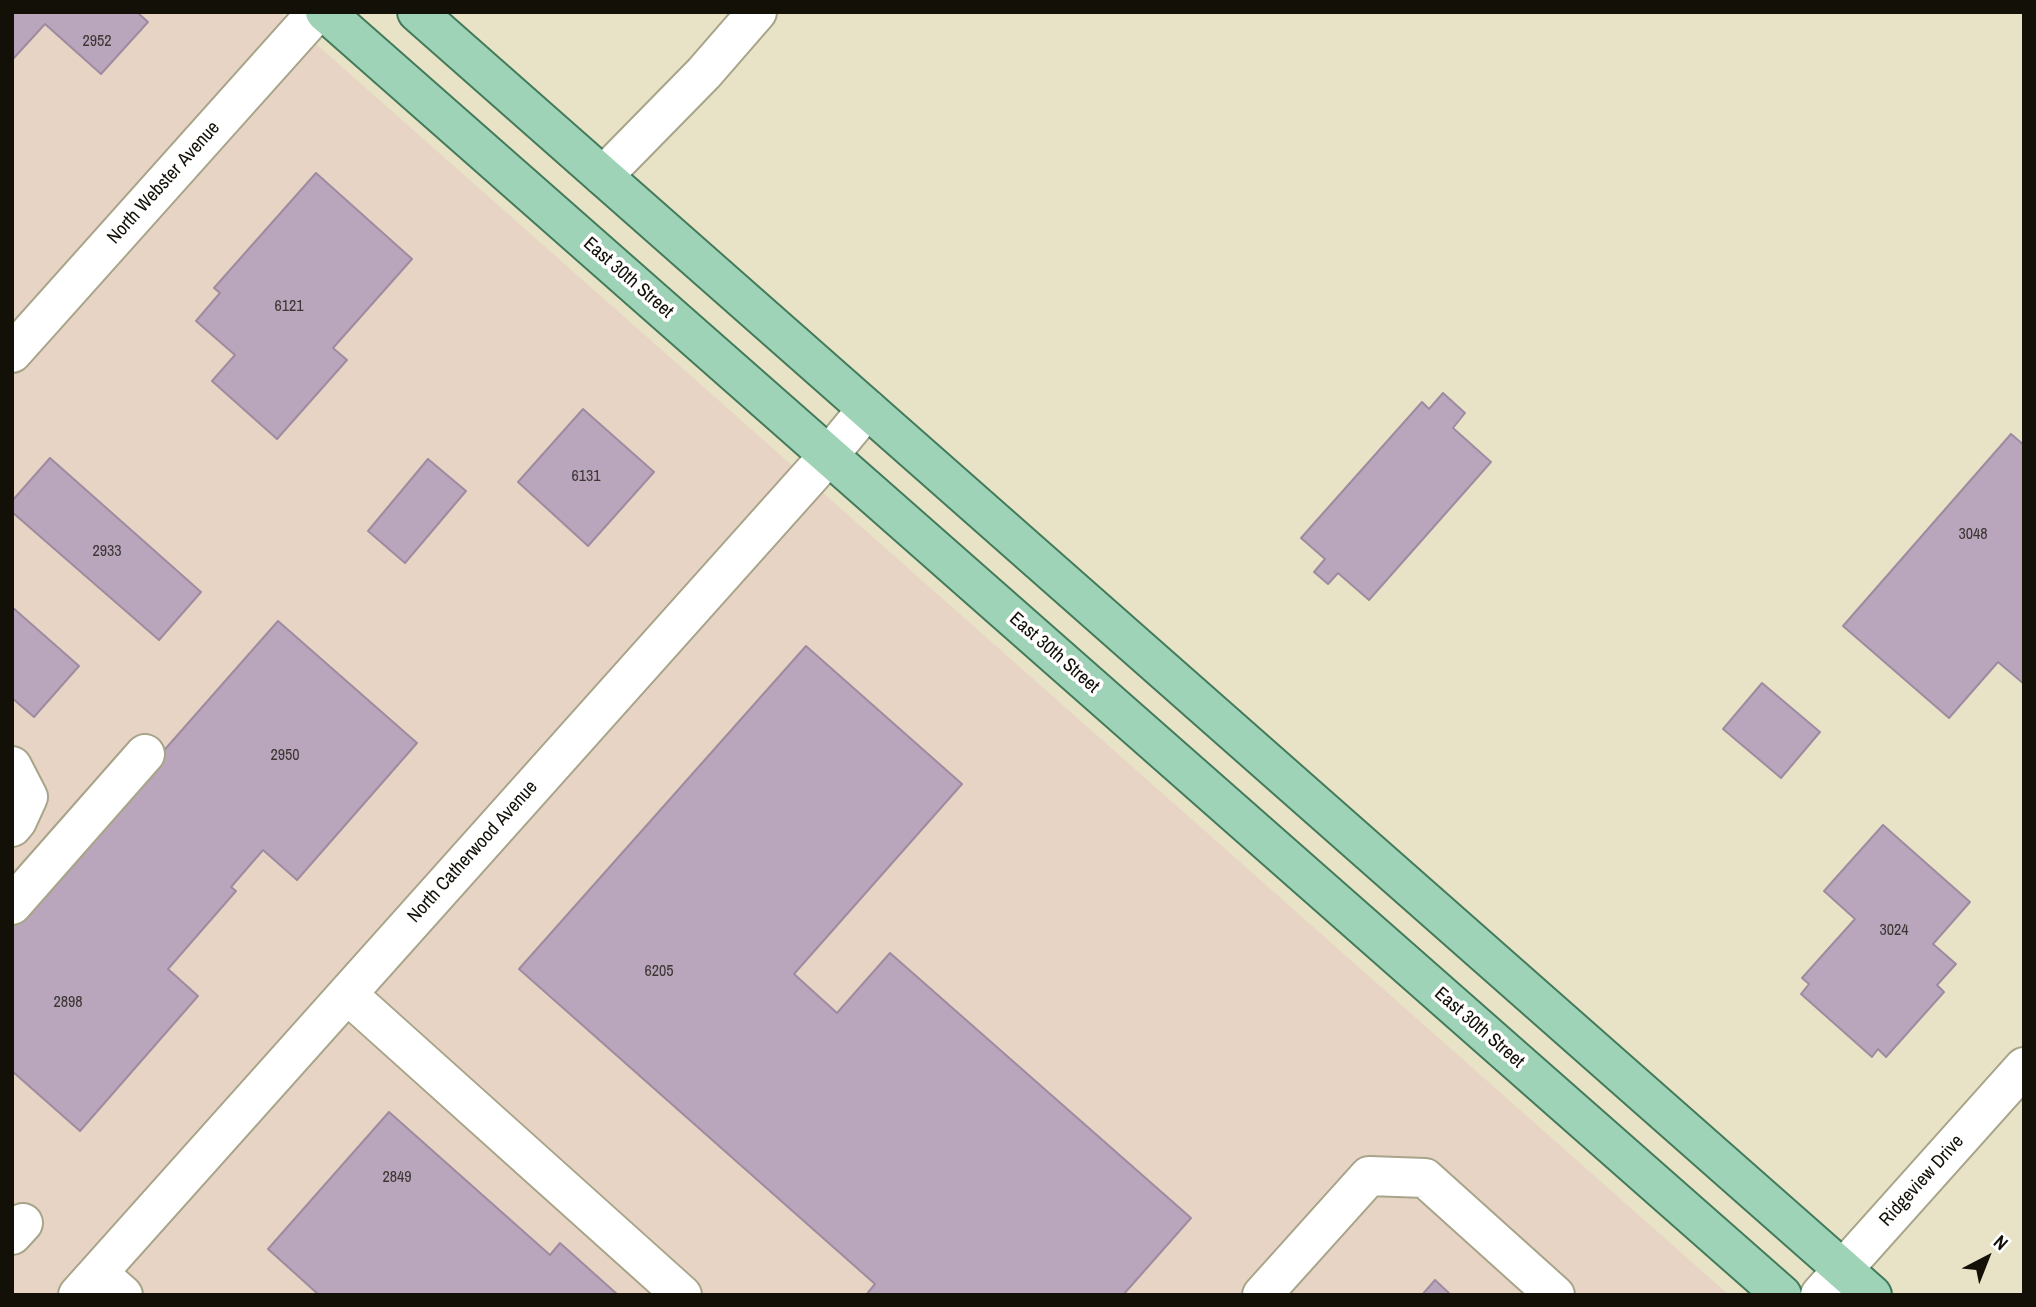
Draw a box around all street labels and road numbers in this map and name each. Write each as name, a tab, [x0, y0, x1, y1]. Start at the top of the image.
street label: North Webster Avenue	[103, 117, 225, 249]
street label: East 30th Street	[578, 233, 678, 323]
street label: East 30th Street	[1004, 608, 1104, 698]
street label: North Catherwood Avenue	[403, 776, 543, 928]
street label: East 30th Street	[1429, 983, 1529, 1073]
street label: Ridgeview Drive	[1875, 1131, 1969, 1231]

